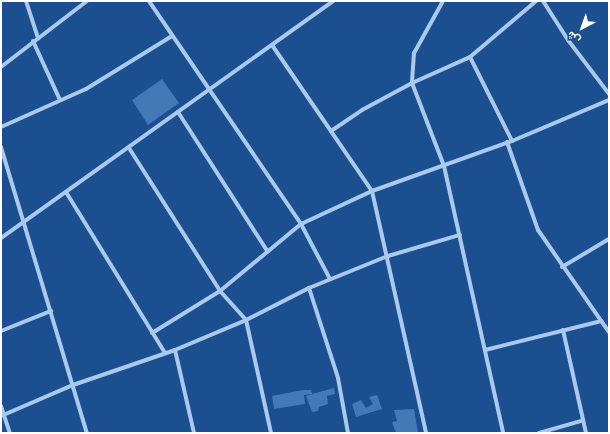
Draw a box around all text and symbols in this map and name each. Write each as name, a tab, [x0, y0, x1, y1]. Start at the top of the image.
north arrow	[562, 8, 602, 48]
text: ش	[565, 29, 582, 46]

